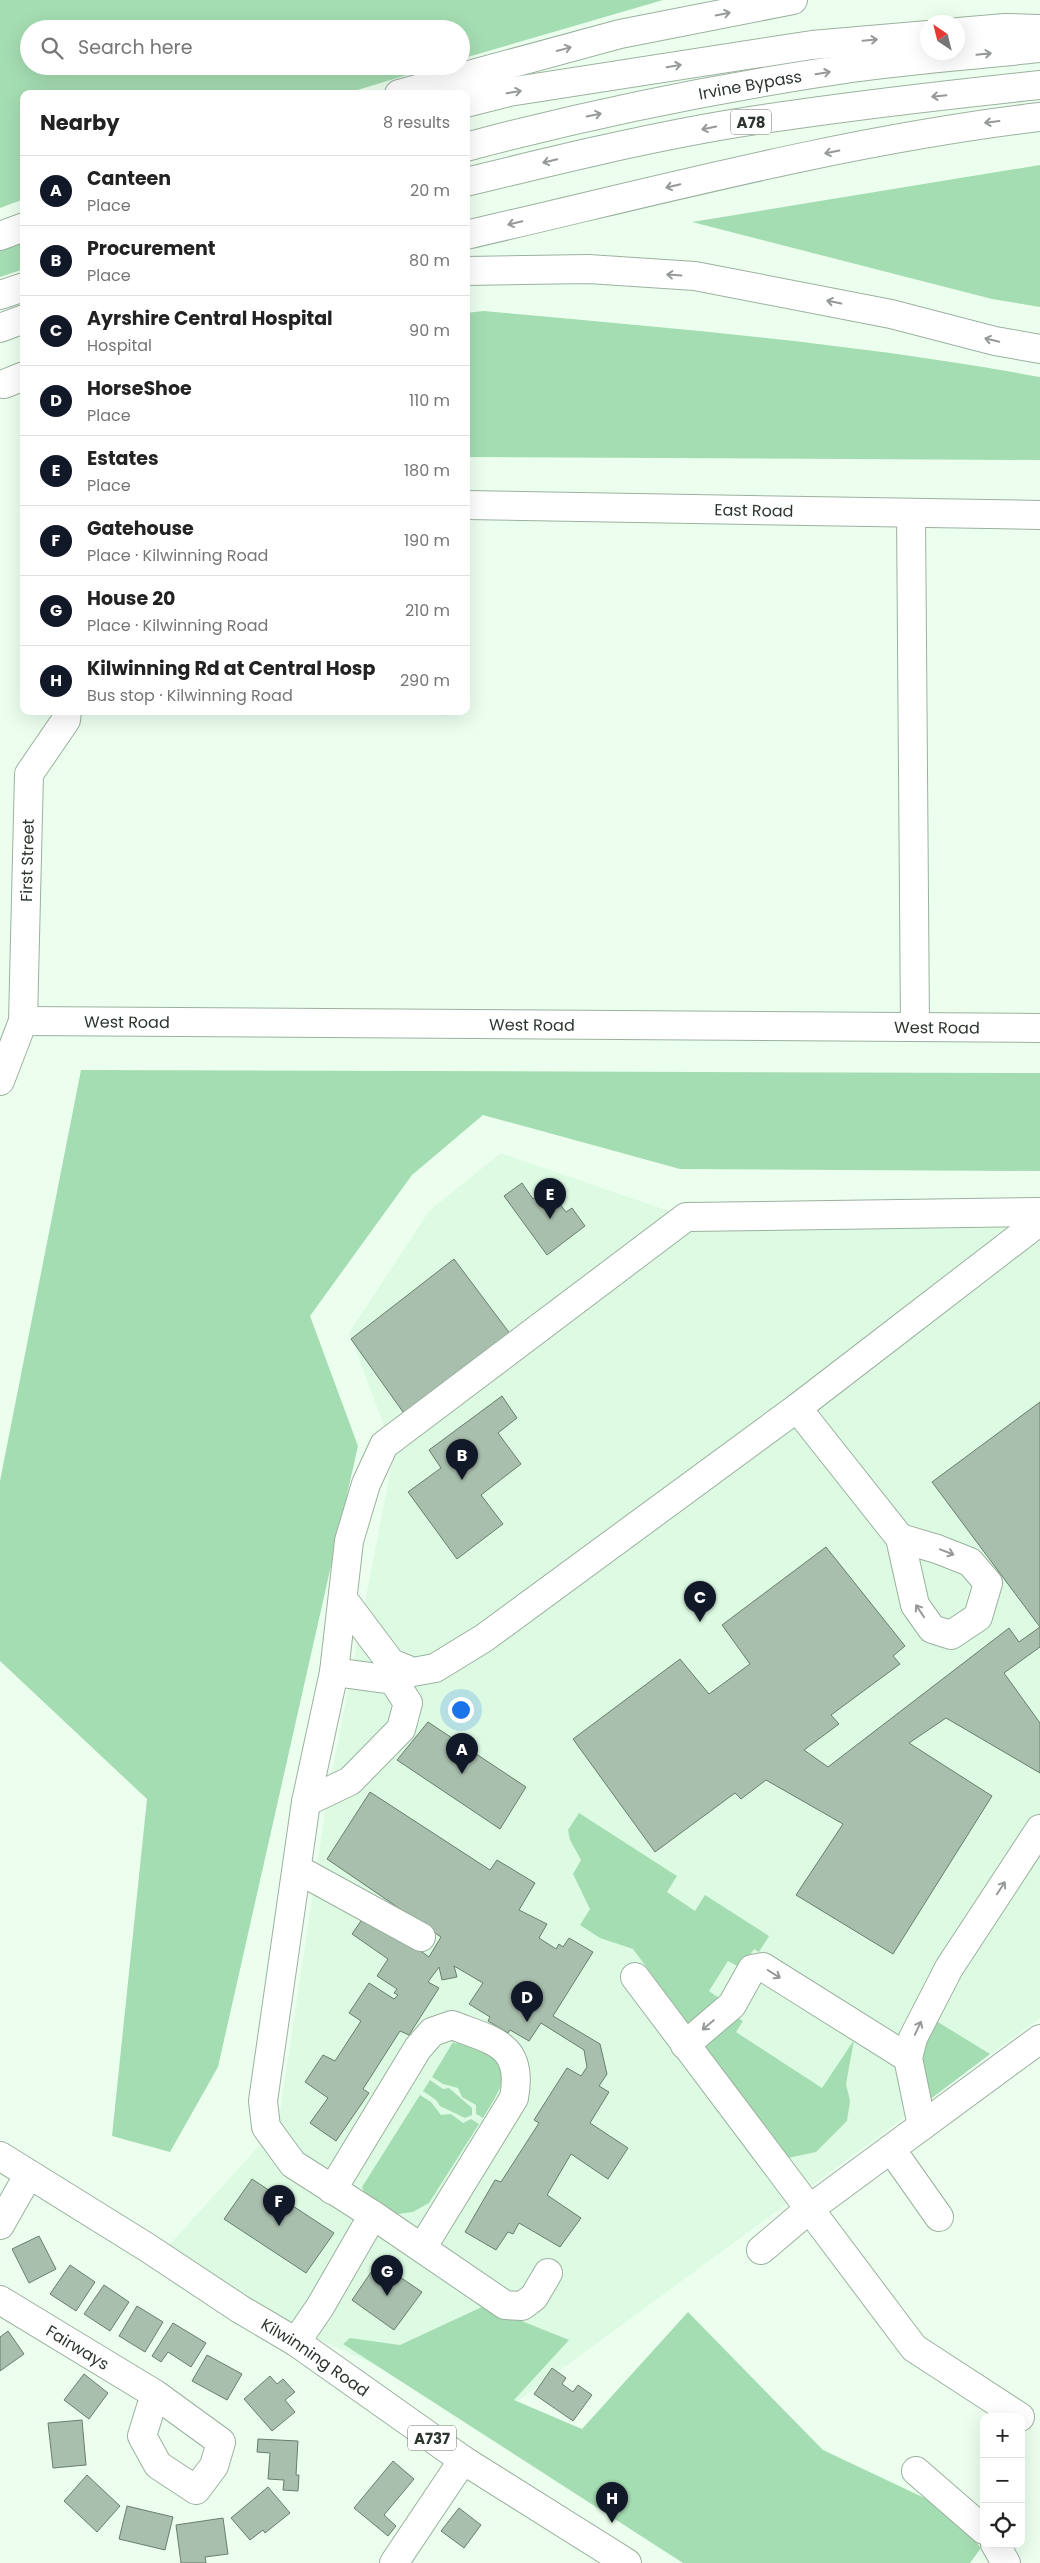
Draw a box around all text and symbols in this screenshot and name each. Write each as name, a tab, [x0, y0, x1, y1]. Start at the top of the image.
one-way arrow	[714, 8, 730, 18]
north arrow	[920, 15, 965, 60]
search box	[20, 20, 470, 75]
icon: search	[38, 34, 66, 62]
text: Search here	[78, 34, 192, 61]
one-way arrow	[862, 35, 878, 45]
one-way arrow	[556, 44, 572, 53]
one-way arrow	[976, 49, 992, 59]
one-way arrow	[666, 60, 682, 70]
street label: Irvine Bypass	[697, 64, 803, 105]
one-way arrow	[814, 68, 830, 78]
one-way arrow	[505, 86, 521, 96]
one-way arrow	[932, 91, 948, 101]
text: Nearby	[40, 108, 120, 137]
one-way arrow	[586, 110, 602, 120]
road number: A78	[731, 110, 771, 134]
text: 8 results	[383, 111, 450, 134]
one-way arrow	[984, 117, 1000, 127]
one-way arrow	[702, 124, 718, 134]
one-way arrow	[824, 147, 840, 157]
one-way arrow	[543, 157, 559, 166]
text: Canteen	[87, 165, 171, 192]
text: A	[50, 179, 62, 202]
text: 20 m	[410, 179, 450, 202]
one-way arrow	[666, 182, 682, 191]
text: Place	[87, 194, 131, 217]
one-way arrow	[507, 219, 523, 228]
text: Procurement	[87, 235, 216, 262]
text: B	[51, 249, 61, 272]
text: 80 m	[409, 249, 450, 272]
text: Place	[87, 264, 131, 287]
one-way arrow	[666, 270, 682, 280]
one-way arrow	[827, 297, 843, 307]
text: Ayrshire Central Hospital	[87, 305, 333, 332]
text: C	[50, 319, 62, 342]
text: 90 m	[409, 319, 450, 342]
text: Hospital	[87, 334, 152, 357]
one-way arrow	[985, 335, 1001, 344]
text: HorseShoe	[87, 375, 192, 402]
text: D	[50, 389, 62, 412]
text: 110 m	[409, 389, 450, 412]
text: Place	[87, 404, 131, 427]
text: Estates	[87, 445, 159, 472]
text: E	[52, 459, 60, 482]
text: 180 m	[404, 459, 450, 482]
text: Place	[87, 474, 131, 497]
street label: East Road	[714, 498, 794, 522]
text: Gatehouse	[87, 515, 194, 542]
text: F	[52, 529, 60, 552]
text: 190 m	[404, 529, 450, 552]
text: Place · Kilwinning Road	[87, 544, 268, 567]
text: House 20	[87, 585, 175, 612]
text: G	[50, 599, 62, 622]
text: 210 m	[405, 599, 450, 622]
text: Place · Kilwinning Road	[87, 614, 268, 637]
text: Kilwinning Rd at Central Hosp	[87, 655, 375, 682]
text: H	[50, 669, 62, 692]
text: 290 m	[400, 669, 450, 692]
text: Bus stop · Kilwinning Road	[87, 684, 293, 707]
street label: First Street	[14, 818, 39, 902]
street label: West Road	[84, 1010, 170, 1034]
street label: West Road	[489, 1013, 575, 1036]
street label: West Road	[894, 1015, 980, 1039]
pin: E	[534, 1178, 566, 1219]
pin: B	[446, 1439, 478, 1480]
one-way arrow	[939, 1548, 954, 1558]
pin: C	[684, 1581, 716, 1622]
one-way arrow	[914, 1604, 925, 1618]
your location	[448, 1697, 474, 1723]
pin: A	[446, 1733, 478, 1774]
one-way arrow	[996, 1882, 1006, 1896]
one-way arrow	[767, 1969, 781, 1979]
pin: D	[511, 1981, 543, 2022]
one-way arrow	[702, 2019, 715, 2031]
one-way arrow	[914, 2021, 923, 2036]
pin: F	[263, 2185, 295, 2226]
pin: G	[371, 2255, 403, 2296]
street label: Kilwinning Road	[257, 2312, 374, 2402]
street label: Fairways	[42, 2319, 114, 2375]
map controls	[980, 2413, 1025, 2548]
button: +	[980, 2413, 1025, 2458]
road number: A737	[408, 2426, 456, 2450]
button: −	[980, 2458, 1025, 2503]
pin: H	[596, 2482, 628, 2523]
button: locate	[980, 2503, 1025, 2548]

